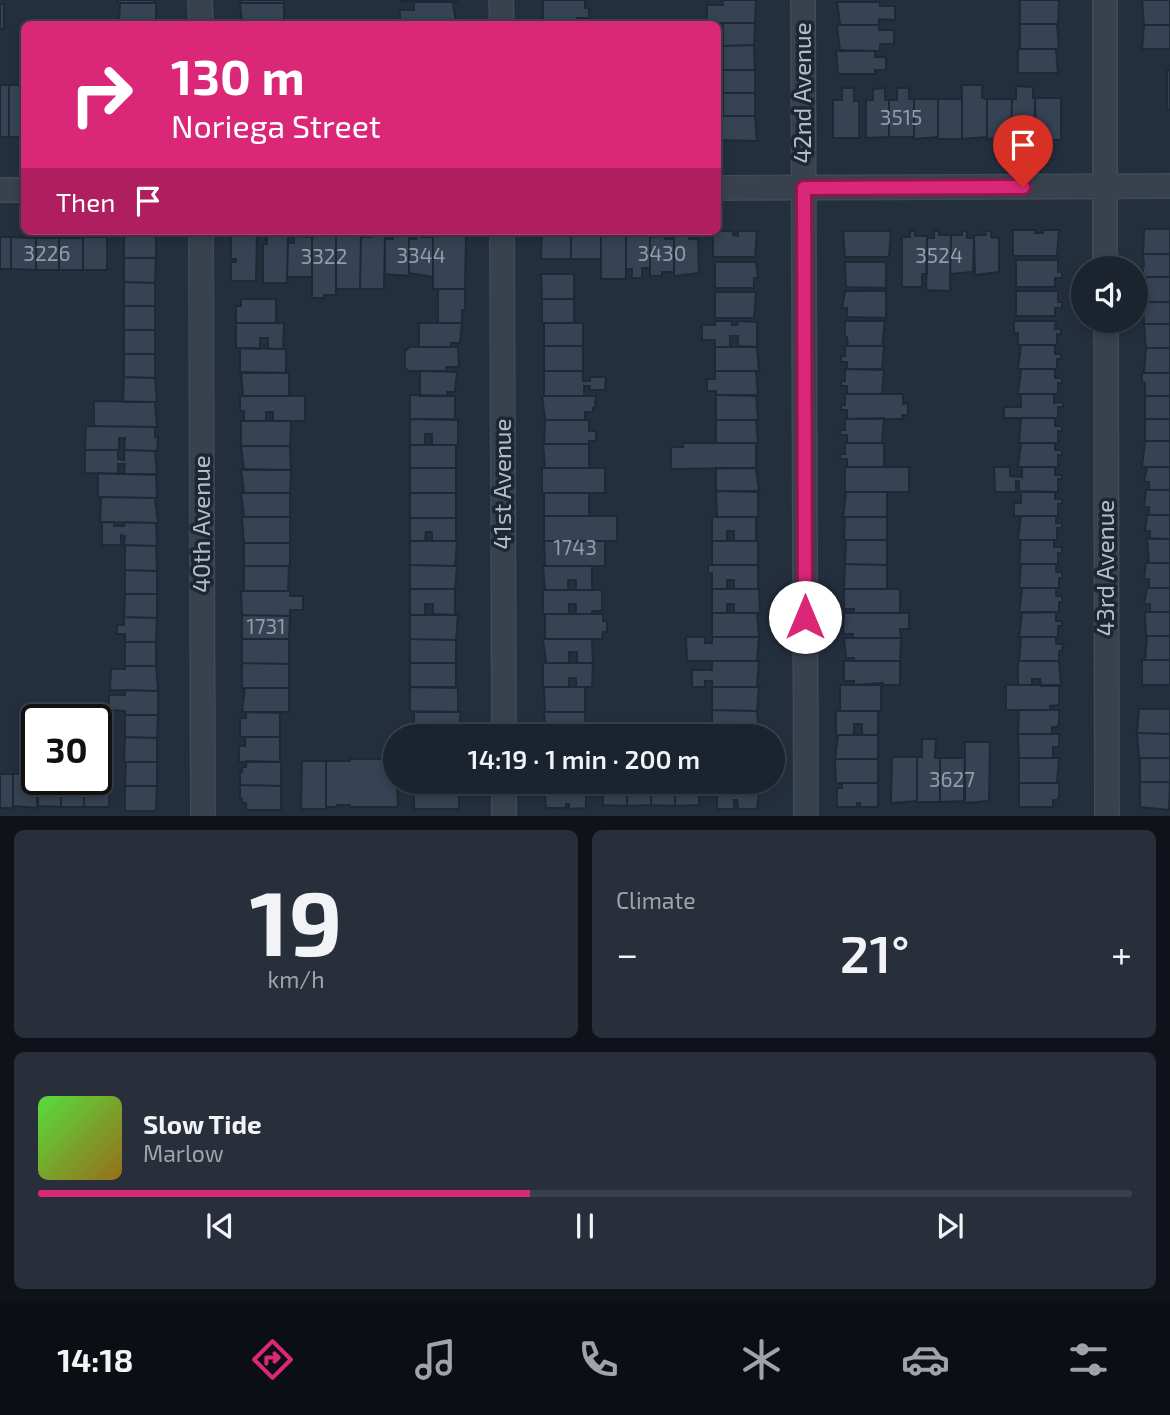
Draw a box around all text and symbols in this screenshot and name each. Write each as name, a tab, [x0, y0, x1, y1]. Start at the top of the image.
street label: 42nd Avenue	[787, 22, 816, 164]
text: 130 m	[171, 46, 305, 105]
icon: right	[56, 49, 147, 140]
house number: 3515	[880, 104, 922, 129]
text: Noriega Street	[171, 106, 381, 144]
pin	[993, 115, 1053, 187]
icon: arrive	[1004, 126, 1042, 164]
icon: arrive	[129, 182, 167, 220]
text: Then	[56, 186, 115, 217]
house number: 3226	[23, 240, 71, 265]
house number: 3430	[638, 240, 686, 265]
house number: 3344	[396, 242, 446, 267]
house number: 3524	[915, 242, 963, 267]
house number: 3322	[301, 243, 347, 268]
map controls	[1071, 256, 1148, 333]
button: sound	[1071, 256, 1148, 333]
street label: 41st Avenue	[487, 419, 516, 549]
street label: 40th Avenue	[186, 455, 215, 593]
street label: 43rd Avenue	[1090, 500, 1119, 636]
house number: 1743	[553, 534, 597, 559]
position arrow	[768, 580, 842, 654]
house number: 1731	[246, 613, 286, 638]
speed limit sign: 30	[21, 704, 112, 795]
text: 14:19 · 1 min · 200 m	[468, 743, 700, 774]
house number: 3627	[929, 766, 975, 791]
text: 19	[249, 865, 343, 974]
text: Climate	[616, 886, 696, 914]
text: 21°	[840, 921, 910, 983]
text: −	[616, 930, 638, 976]
text: +	[1111, 930, 1132, 976]
text: km/h	[267, 965, 325, 993]
text: Slow Tide	[143, 1108, 262, 1139]
text: Marlow	[143, 1139, 224, 1167]
icon: previous	[201, 1207, 239, 1245]
icon: pause	[566, 1207, 604, 1245]
icon: next	[931, 1207, 969, 1245]
icon: directions	[248, 1335, 297, 1384]
icon: music	[411, 1335, 460, 1384]
icon: phone	[574, 1335, 623, 1384]
icon: climate	[737, 1335, 786, 1384]
icon: car	[901, 1335, 950, 1384]
icon: filters	[1064, 1335, 1113, 1384]
text: 14:18	[57, 1340, 133, 1378]

